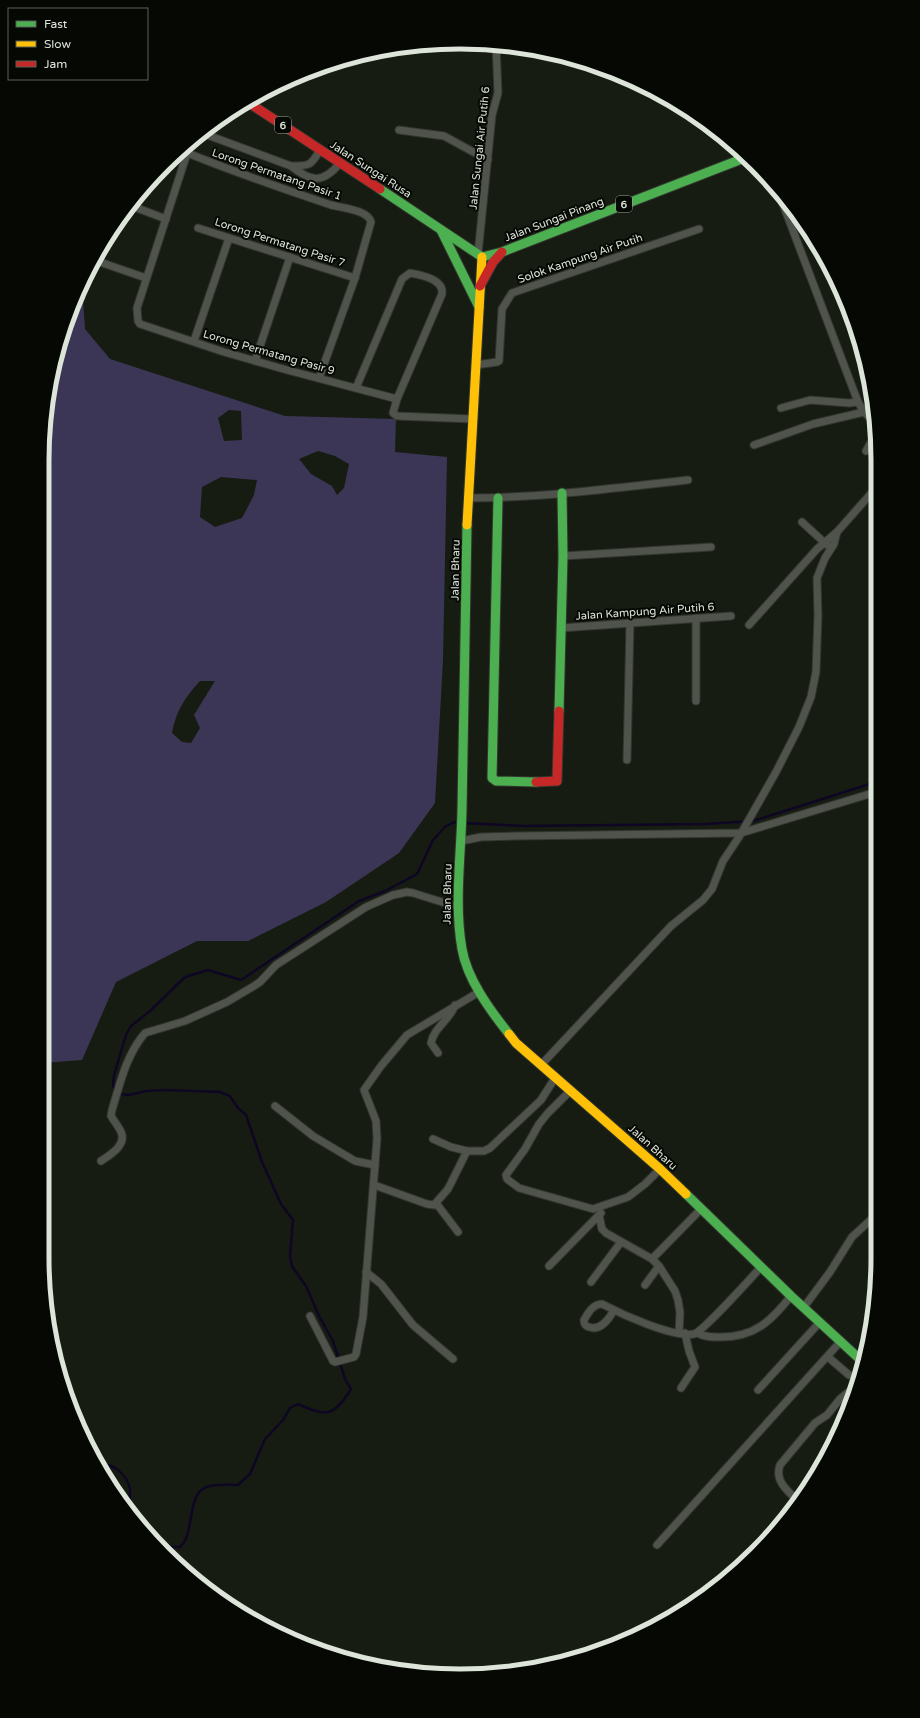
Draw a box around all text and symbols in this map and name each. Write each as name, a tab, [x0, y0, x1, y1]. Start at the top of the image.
legend	[8, 8, 148, 80]
text: Fast	[44, 17, 68, 31]
text: Slow	[44, 37, 71, 51]
text: Jam	[44, 57, 67, 71]
street label: Jalan Sungai Air Putih 6	[467, 86, 492, 210]
road number: 6	[275, 117, 291, 133]
street label: Jalan Sungai Rusa	[328, 138, 414, 201]
street label: Lorong Permatang Pasir 1	[210, 146, 343, 203]
street label: Jalan Sungai Pinang	[503, 195, 606, 244]
road number: 6	[616, 196, 632, 212]
street label: Lorong Permatang Pasir 7	[213, 215, 347, 270]
street label: Solok Kampung Air Putih	[516, 231, 644, 286]
street label: Lorong Permatang Pasir 9	[202, 327, 336, 378]
street label: Jalan Bharu	[448, 539, 463, 601]
street label: Jalan Kampung Air Putih 6	[575, 600, 715, 623]
street label: Jalan Bharu	[440, 863, 455, 925]
street label: Jalan Bharu	[626, 1122, 680, 1173]

